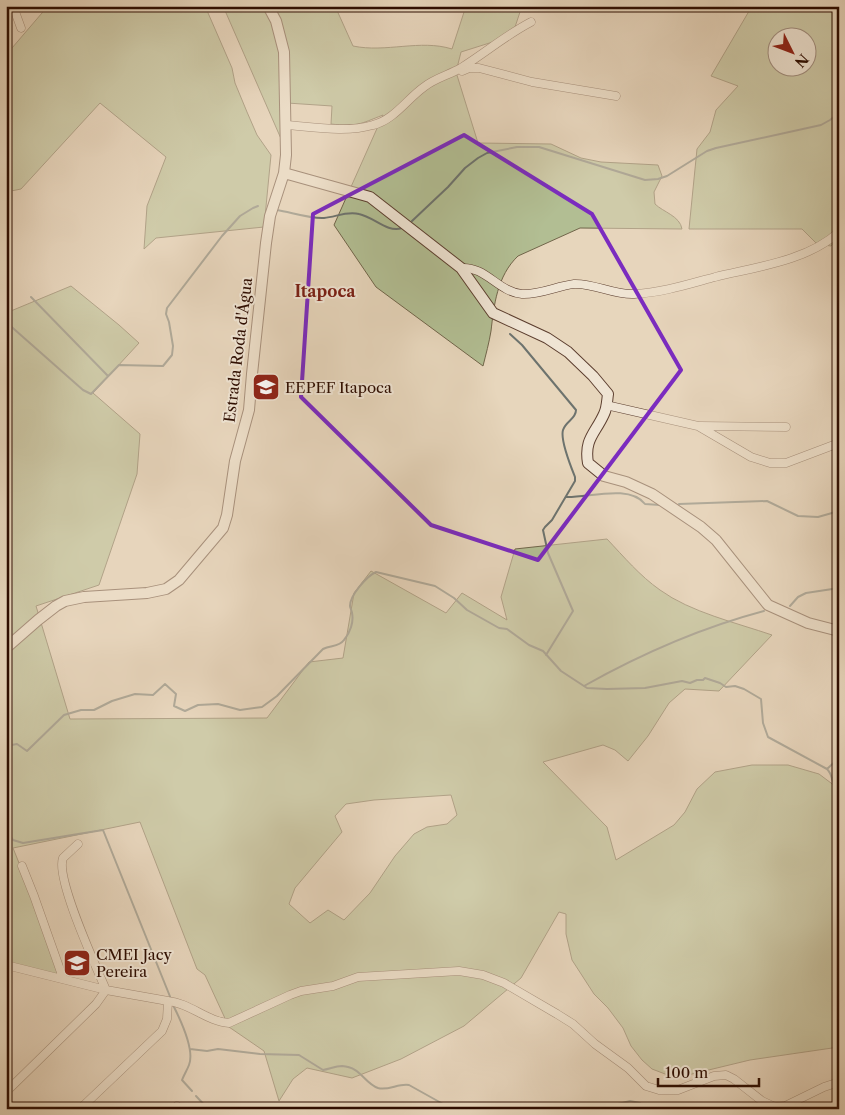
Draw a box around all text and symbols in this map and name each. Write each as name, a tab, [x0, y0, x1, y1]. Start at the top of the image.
north arrow	[768, 28, 818, 78]
text: N	[791, 50, 812, 71]
street label: Estrada Roda d'Água	[220, 276, 256, 423]
district label: Itapoca	[294, 281, 356, 301]
school or university icon: EEPEF Itapoca	[251, 372, 281, 402]
place label: EEPEF Itapoca	[285, 378, 392, 397]
place label: CMEI Jacy Pereira	[96, 945, 172, 981]
school or university icon: CMEI Jacy Pereira	[62, 948, 92, 978]
scale bar	[658, 1055, 759, 1087]
text: 100 m	[665, 1063, 708, 1082]

